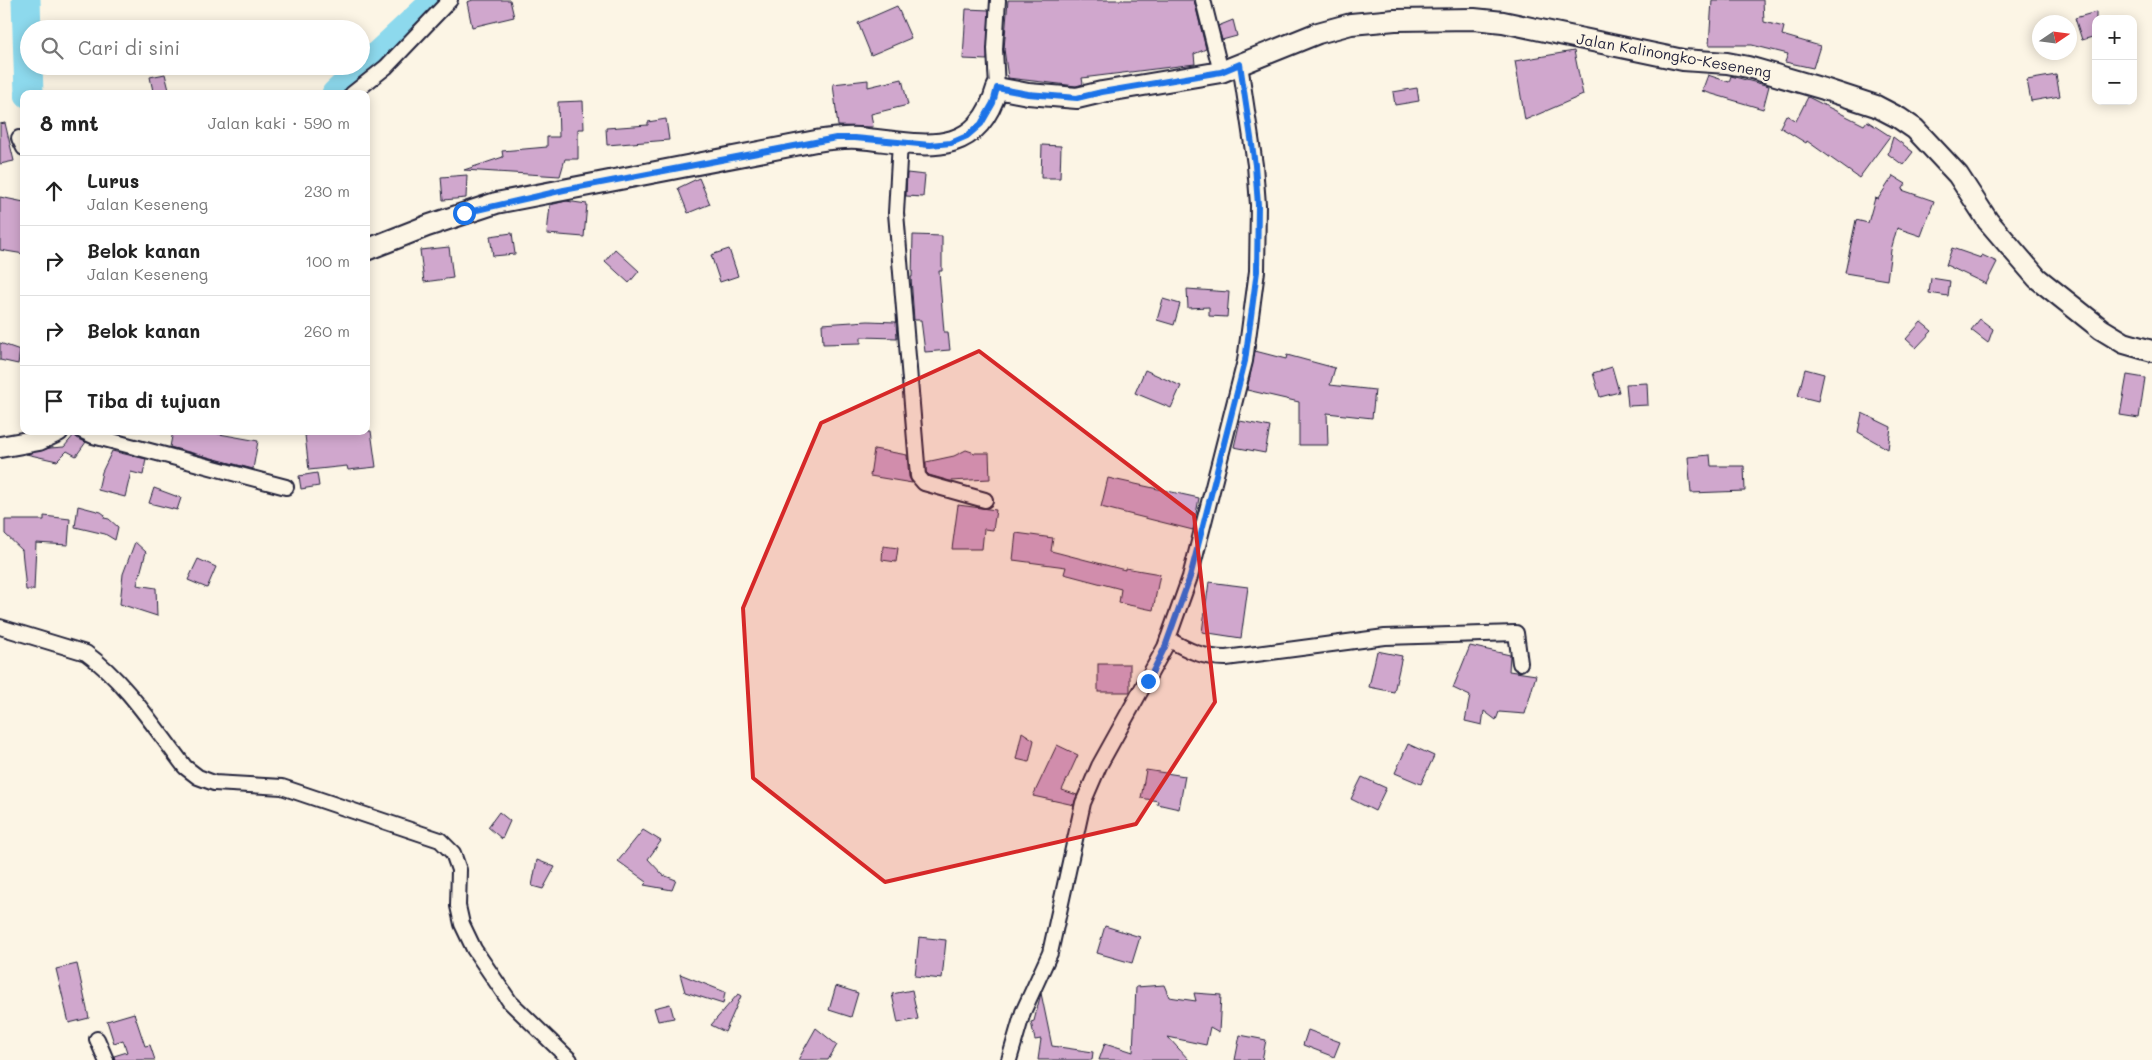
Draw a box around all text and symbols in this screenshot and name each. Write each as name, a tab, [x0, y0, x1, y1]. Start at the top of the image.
north arrow	[2032, 15, 2077, 60]
map controls	[2092, 15, 2137, 105]
button: +	[2092, 15, 2137, 60]
search box	[20, 20, 370, 75]
street label: Jalan Kalinongko-Keseneng	[1575, 28, 1773, 82]
icon: search	[38, 34, 66, 62]
text: Cari di sini	[78, 35, 180, 60]
button: −	[2092, 60, 2137, 105]
text: 8 mnt	[40, 109, 99, 136]
text: Jalan kaki · 590 m	[208, 112, 350, 133]
text: Lurus	[87, 168, 139, 193]
icon: ahead	[40, 177, 68, 205]
text: 230 m	[304, 180, 350, 201]
text: Jalan Keseneng	[87, 193, 208, 214]
route start	[453, 202, 476, 225]
text: Belok kanan	[87, 238, 200, 263]
icon: right	[40, 247, 68, 275]
text: 100 m	[305, 250, 350, 271]
text: Jalan Keseneng	[87, 263, 208, 284]
icon: right	[40, 317, 68, 345]
text: Belok kanan	[87, 318, 200, 343]
text: 260 m	[304, 320, 350, 341]
icon: arrive	[40, 387, 68, 415]
text: Tiba di tujuan	[87, 388, 220, 413]
route end	[1137, 670, 1160, 693]

